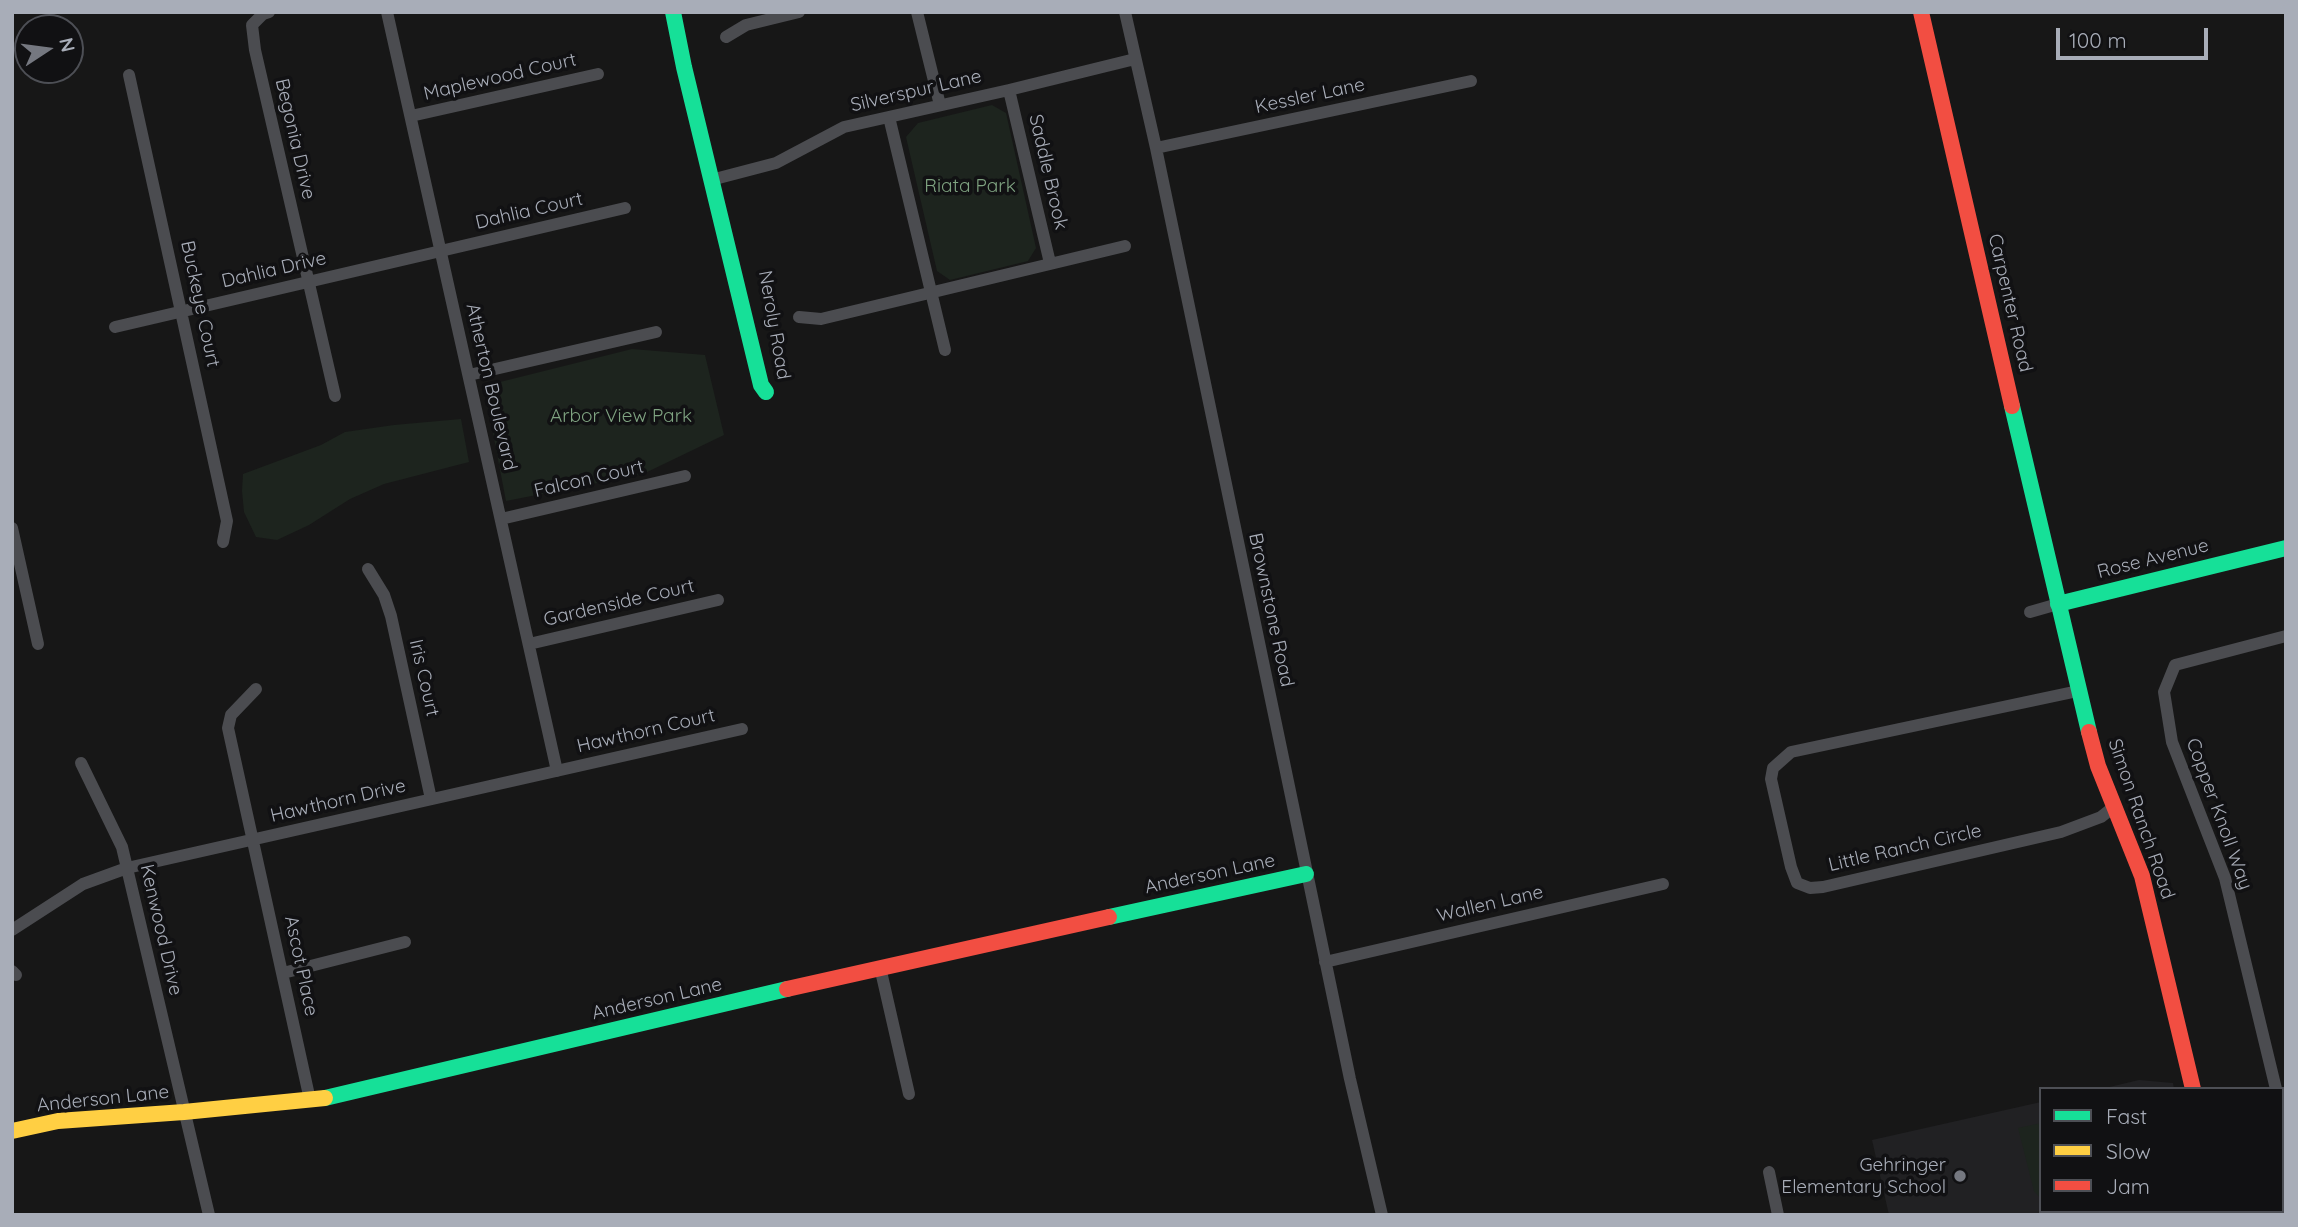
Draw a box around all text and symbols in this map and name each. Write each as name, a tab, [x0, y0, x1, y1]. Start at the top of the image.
north arrow	[14, 14, 84, 84]
scale bar	[2060, 14, 2212, 58]
text: 100 m	[2069, 27, 2127, 53]
text: N	[54, 35, 81, 54]
street label: Maplewood Court	[421, 48, 579, 106]
street label: Silverspur Lane	[848, 65, 984, 117]
street label: Kessler Lane	[1253, 73, 1367, 119]
street label: Begonia Drive	[270, 76, 320, 202]
street label: Saddle Brook	[1024, 112, 1072, 232]
park label: Riata Park	[924, 175, 1016, 197]
street label: Dahlia Court	[473, 188, 585, 234]
street label: Carpenter Road	[1983, 232, 2037, 374]
street label: Buckeye Court	[175, 239, 225, 369]
street label: Dahlia Drive	[219, 247, 329, 293]
street label: Neroly Road	[753, 269, 795, 381]
street label: Atherton Boulevard	[461, 301, 521, 473]
park label: Arbor View Park	[550, 405, 692, 427]
street label: Falcon Court	[532, 455, 646, 503]
street label: Brownstone Road	[1244, 531, 1298, 689]
street label: Rose Avenue	[2095, 534, 2211, 584]
street label: Gardenside Court	[541, 575, 697, 631]
street label: Iris Court	[404, 637, 444, 719]
street label: Hawthorn Court	[575, 704, 717, 758]
street label: Copper Knoll Way	[2181, 735, 2257, 893]
street label: Simon Ranch Road	[2103, 736, 2179, 902]
street label: Hawthorn Drive	[268, 774, 408, 828]
street label: Little Ranch Circle	[1826, 819, 1984, 877]
street label: Anderson Lane	[1143, 849, 1277, 899]
street label: Kenwood Drive	[135, 862, 187, 998]
street label: Wallen Lane	[1435, 881, 1545, 927]
street label: Ascot Place	[279, 914, 323, 1018]
street label: Anderson Lane	[590, 973, 724, 1025]
street label: Anderson Lane	[36, 1081, 170, 1117]
legend	[2039, 1087, 2284, 1213]
text: Fast	[2106, 1103, 2147, 1129]
text: Slow	[2106, 1138, 2151, 1164]
place label: Gehringer Elementary School	[1781, 1154, 1946, 1198]
marker: Gehringer Elementary School	[1952, 1168, 1968, 1184]
text: Jam	[2106, 1173, 2150, 1199]

